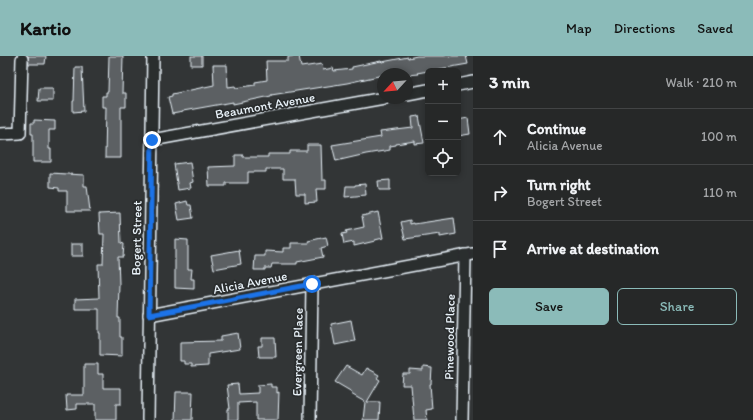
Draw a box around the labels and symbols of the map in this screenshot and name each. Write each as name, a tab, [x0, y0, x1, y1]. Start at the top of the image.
north arrow	[377, 68, 413, 104]
street label: Beaumont Avenue	[214, 89, 316, 122]
route end	[143, 131, 161, 149]
street label: Bogert Street	[128, 200, 145, 276]
street label: Alicia Avenue	[212, 268, 289, 297]
route start	[303, 275, 321, 293]
street label: Pinewood Place	[441, 294, 458, 380]
street label: Evergreen Place	[289, 308, 306, 396]

